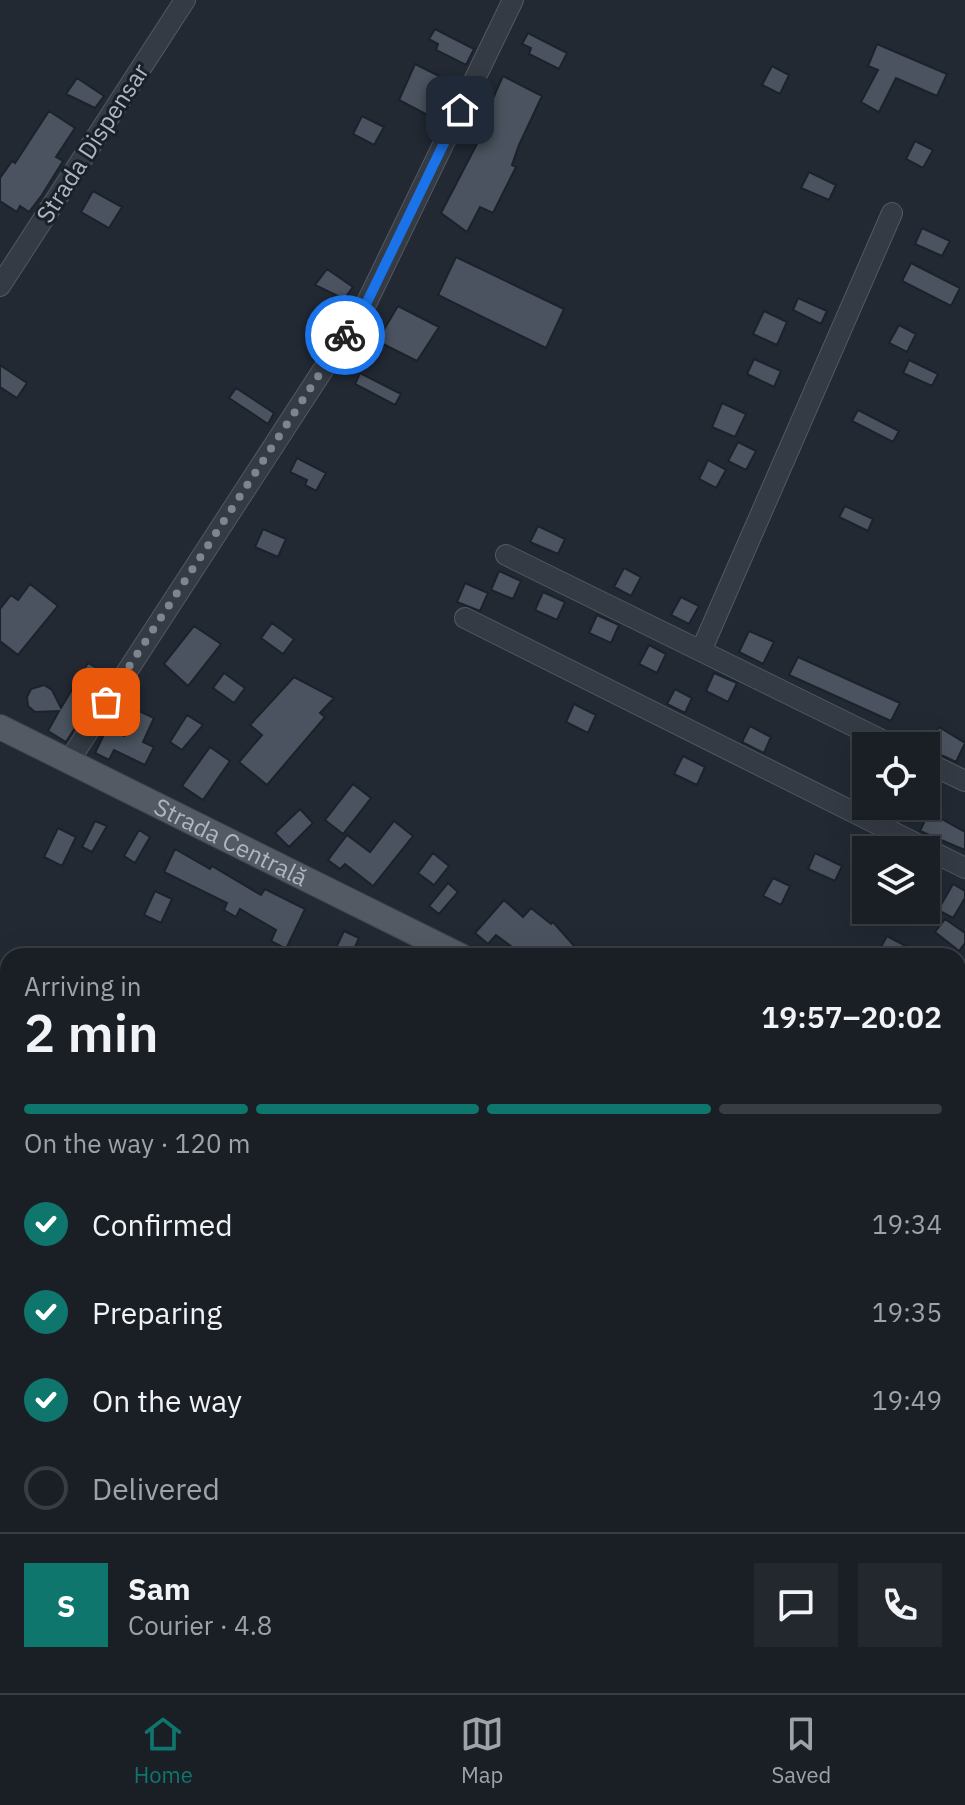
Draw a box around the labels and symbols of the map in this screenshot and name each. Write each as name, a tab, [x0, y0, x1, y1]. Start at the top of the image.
street label: Strada Dispensar	[28, 57, 156, 229]
pin	[426, 76, 494, 144]
courier	[305, 295, 385, 375]
pin	[72, 668, 140, 736]
street label: Strada Centrală	[149, 790, 313, 893]

